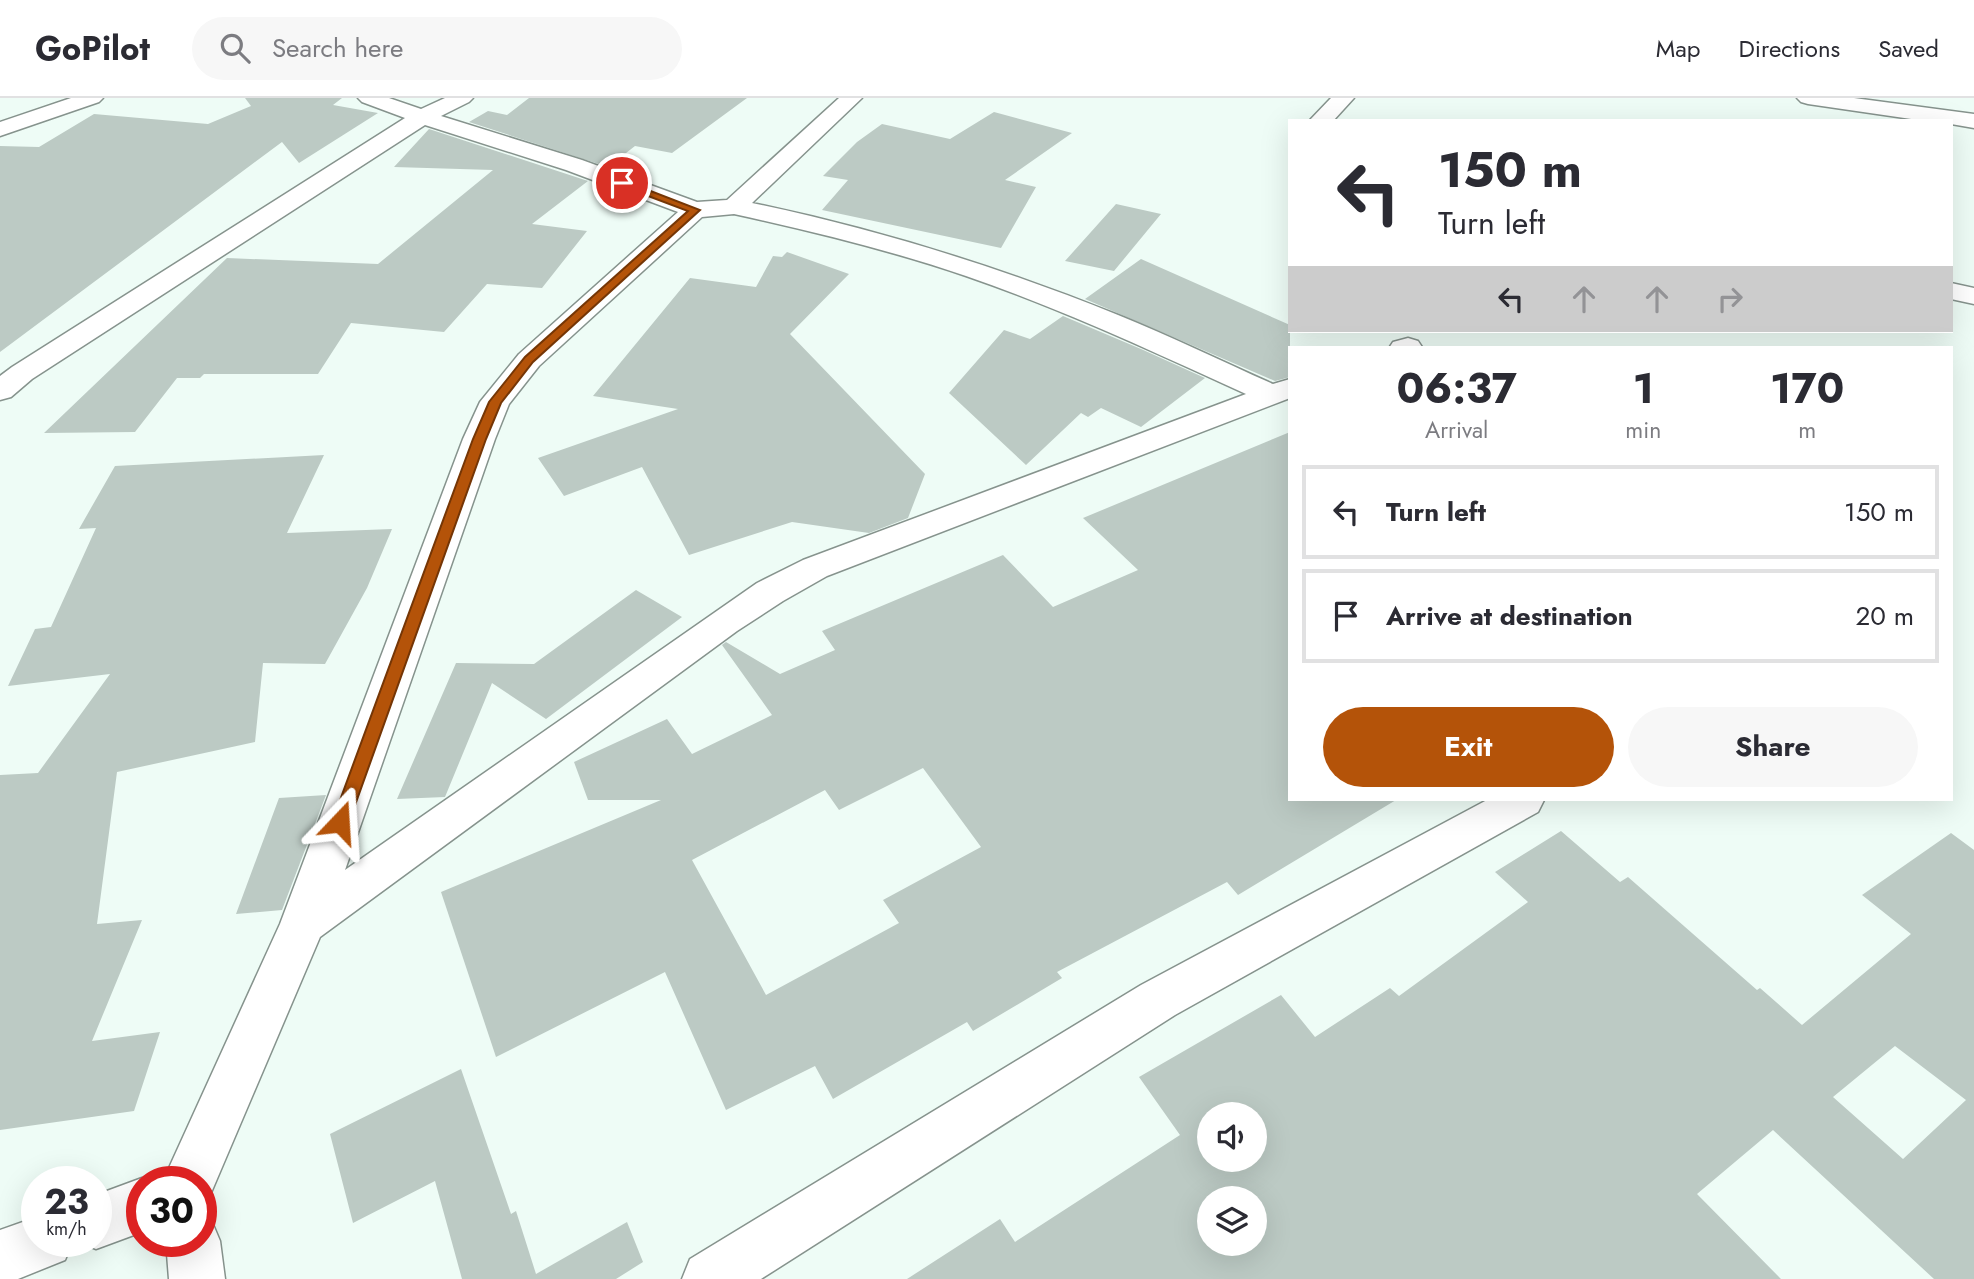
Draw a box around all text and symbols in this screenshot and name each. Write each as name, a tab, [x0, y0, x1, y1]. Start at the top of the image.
search box	[192, 17, 682, 80]
text: GoPilot	[35, 25, 150, 72]
icon: search	[216, 29, 254, 67]
text: Search here	[272, 29, 403, 67]
text: Map	[1656, 31, 1701, 66]
text: Directions	[1739, 31, 1840, 66]
text: Saved	[1878, 31, 1939, 66]
text: 150 m	[1438, 135, 1582, 205]
icon: left	[1323, 147, 1414, 238]
pin	[592, 153, 652, 213]
icon: arrive	[603, 164, 641, 202]
text: Turn left	[1438, 200, 1545, 246]
icon: left	[1492, 280, 1530, 318]
icon: ahead	[1565, 280, 1603, 318]
icon: ahead	[1638, 280, 1676, 318]
icon: right	[1711, 280, 1749, 318]
text: 06:37	[1397, 358, 1517, 419]
text: 1	[1633, 358, 1654, 419]
text: 170	[1770, 358, 1844, 419]
text: Arrival	[1425, 413, 1488, 447]
text: min	[1625, 413, 1661, 447]
text: m	[1798, 413, 1816, 447]
icon: left	[1327, 493, 1365, 531]
text: Turn left	[1386, 493, 1486, 531]
text: 150 m	[1844, 493, 1914, 531]
icon: arrive	[1327, 597, 1365, 635]
text: Arrive at destination	[1386, 597, 1633, 635]
text: 20 m	[1856, 597, 1914, 635]
button: Exit	[1323, 707, 1614, 787]
button: Share	[1628, 707, 1918, 787]
position arrow	[303, 785, 377, 859]
map controls	[1197, 1102, 1267, 1256]
button: sound	[1197, 1102, 1267, 1172]
speed limit sign: 30	[126, 1166, 217, 1257]
text: 23	[44, 1177, 89, 1227]
button: layers	[1197, 1186, 1267, 1256]
text: km/h	[46, 1216, 87, 1242]

